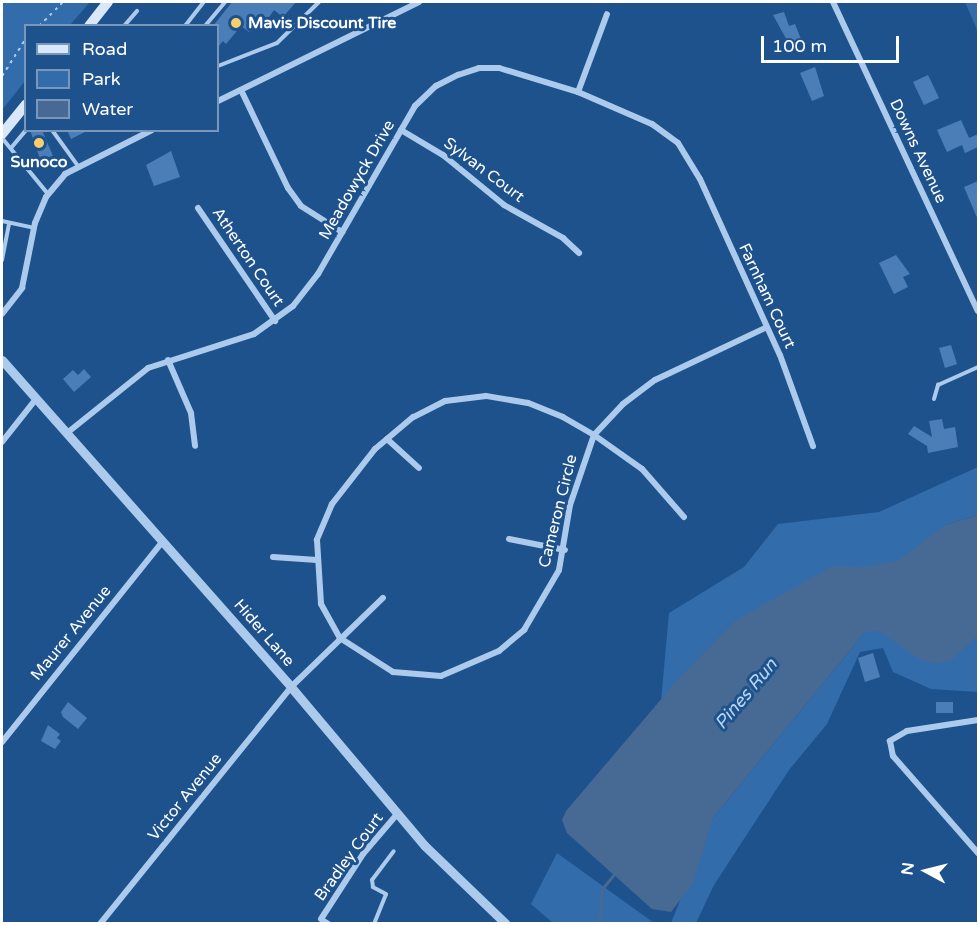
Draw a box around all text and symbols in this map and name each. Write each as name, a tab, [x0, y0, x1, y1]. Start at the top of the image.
place label: Mavis Discount Tire	[248, 13, 396, 33]
marker: Mavis Discount Tire	[229, 16, 243, 30]
legend	[24, 24, 219, 132]
scale bar	[764, 24, 902, 62]
text: 100 m	[772, 35, 827, 57]
text: Road	[82, 38, 127, 60]
text: Park	[82, 68, 120, 90]
street label: Downs Avenue	[885, 96, 951, 206]
text: Water	[82, 98, 133, 120]
street label: Meadowyck Drive	[315, 117, 399, 243]
street label: Sylvan Court	[440, 134, 528, 206]
marker: Sunoco	[32, 136, 46, 150]
place label: Sunoco	[10, 152, 68, 172]
street label: Atherton Court	[208, 204, 288, 310]
street label: Farnham Court	[734, 240, 800, 352]
street label: Cameron Circle	[535, 452, 581, 570]
street label: Maurer Avenue	[27, 582, 115, 684]
street label: Hider Lane	[230, 596, 298, 670]
water label: Pines Run	[710, 654, 782, 734]
street label: Victor Avenue	[144, 749, 226, 845]
street label: Bradley Court	[311, 809, 387, 905]
north arrow	[896, 841, 956, 901]
text: N	[897, 861, 919, 876]

